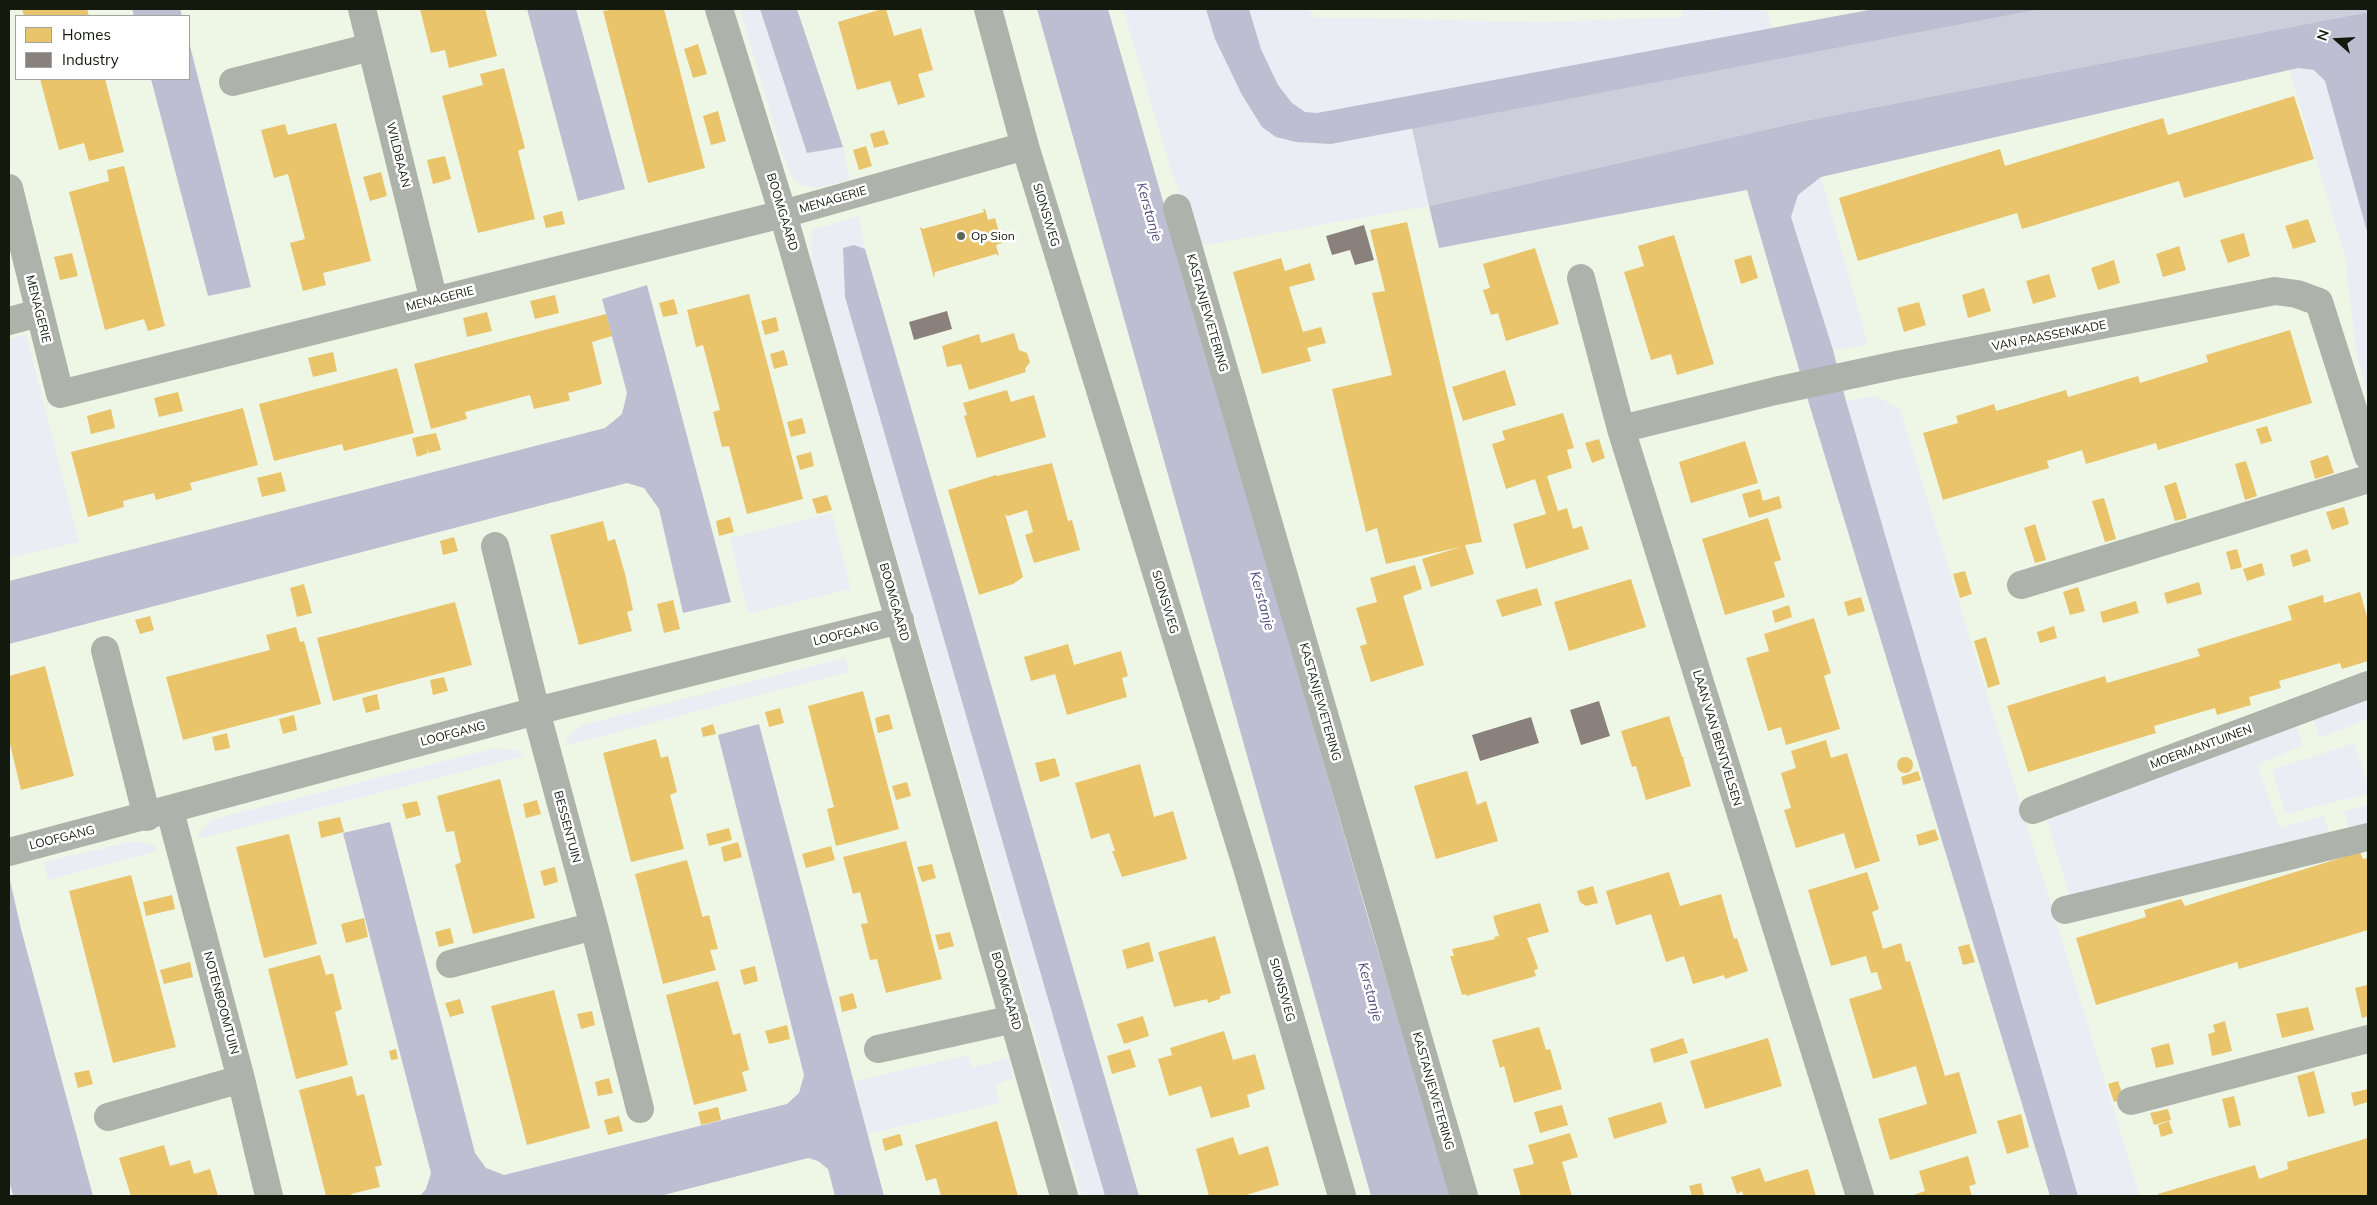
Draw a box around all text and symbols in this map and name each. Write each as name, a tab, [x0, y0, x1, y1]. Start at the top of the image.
legend	[15, 15, 190, 80]
north arrow	[2312, 15, 2362, 65]
text: Homes	[62, 25, 111, 44]
text: N	[2313, 27, 2333, 43]
text: Industry	[62, 50, 119, 69]
street label: WILDBAAN	[383, 121, 413, 189]
street label: BOOMGAARD	[763, 171, 801, 253]
water label: Kerstanje	[1133, 181, 1165, 243]
street label: SIONSWEG	[1030, 182, 1062, 248]
street label: MENAGERIE	[798, 184, 868, 216]
place label: Op Sion	[971, 229, 1015, 243]
marker: Op Sion	[955, 230, 967, 242]
street label: KASTANJEWETERING	[1183, 252, 1231, 374]
street label: MENAGERIE	[23, 274, 53, 344]
street label: MENAGERIE	[405, 284, 475, 314]
street label: VAN PAASSENKADE	[1991, 318, 2107, 354]
street label: BOOMGAARD	[876, 561, 912, 643]
street label: SIONSWEG	[1149, 569, 1181, 635]
water label: Kerstanje	[1246, 570, 1278, 632]
street label: LOOFGANG	[812, 619, 880, 649]
street label: KASTANJEWETERING	[1296, 641, 1344, 763]
street label: LAAN VAN BENTVELSEN	[1689, 668, 1745, 808]
street label: LOOFGANG	[419, 718, 487, 750]
street label: MOERMANTUINEN	[2148, 722, 2254, 772]
street label: BESSENTUIN	[550, 789, 584, 865]
street label: LOOFGANG	[28, 823, 96, 853]
street label: NOTENBOOMTUIN	[200, 950, 242, 1056]
street label: BOOMGAARD	[988, 950, 1024, 1032]
street label: SIONSWEG	[1266, 957, 1298, 1023]
water label: Kerstanje	[1354, 961, 1386, 1023]
street label: KASTANJEWETERING	[1409, 1030, 1457, 1152]

